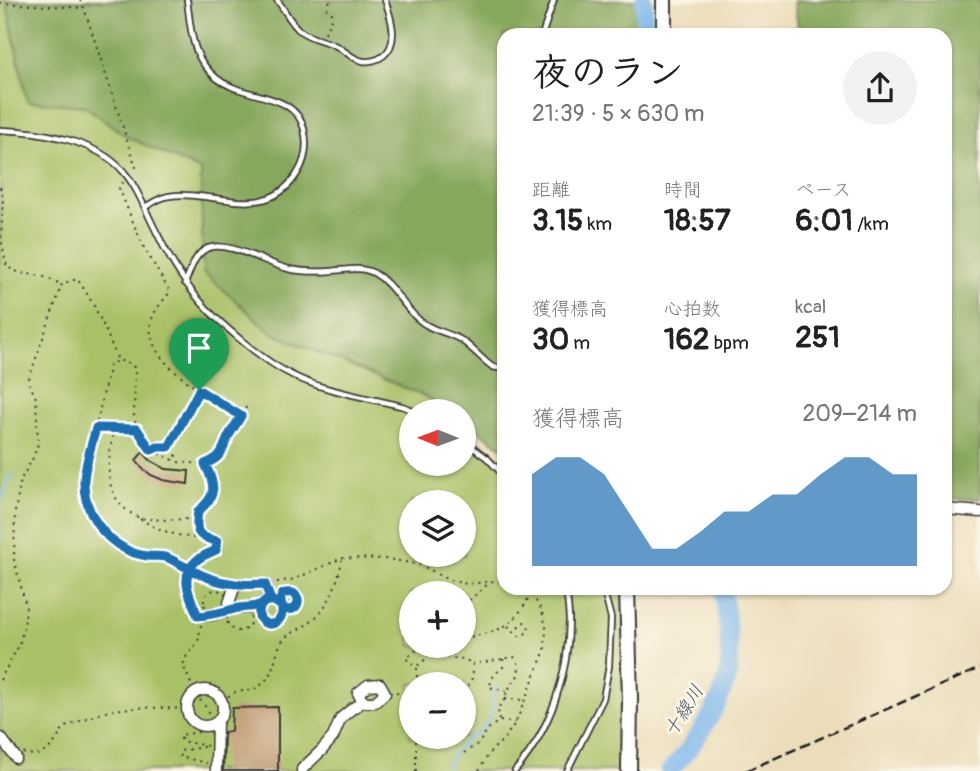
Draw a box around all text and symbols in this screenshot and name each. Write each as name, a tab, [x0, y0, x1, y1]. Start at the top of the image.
text: 夜のラン	[532, 49, 684, 97]
button: share	[843, 51, 917, 125]
text: 21:39 · 5 × 630 m	[532, 99, 705, 128]
text: 距離	[532, 178, 570, 202]
text: 時間	[664, 178, 702, 202]
text: ペース	[795, 178, 851, 202]
text: 3.15	[532, 202, 583, 239]
text: 18:57	[664, 202, 731, 239]
text: 6:01	[795, 202, 853, 239]
text: km	[583, 212, 612, 236]
text: /km	[853, 212, 889, 236]
text: kcal	[795, 295, 826, 319]
text: 獲得標高	[532, 297, 608, 321]
text: 心拍数	[664, 297, 721, 321]
pin	[169, 318, 229, 390]
text: 251	[795, 319, 840, 356]
text: 30	[532, 321, 569, 358]
text: 162	[664, 321, 710, 358]
icon: arrive	[180, 329, 218, 367]
text: m	[569, 331, 590, 355]
text: bpm	[710, 331, 749, 355]
north arrow	[399, 399, 476, 476]
map controls	[399, 399, 476, 749]
text: 209–214 m	[802, 399, 917, 428]
text: 獲得標高	[532, 404, 624, 433]
button: layers	[399, 490, 476, 567]
button: +	[399, 581, 476, 658]
button: −	[399, 672, 476, 749]
water label: 十線川	[659, 680, 709, 742]

